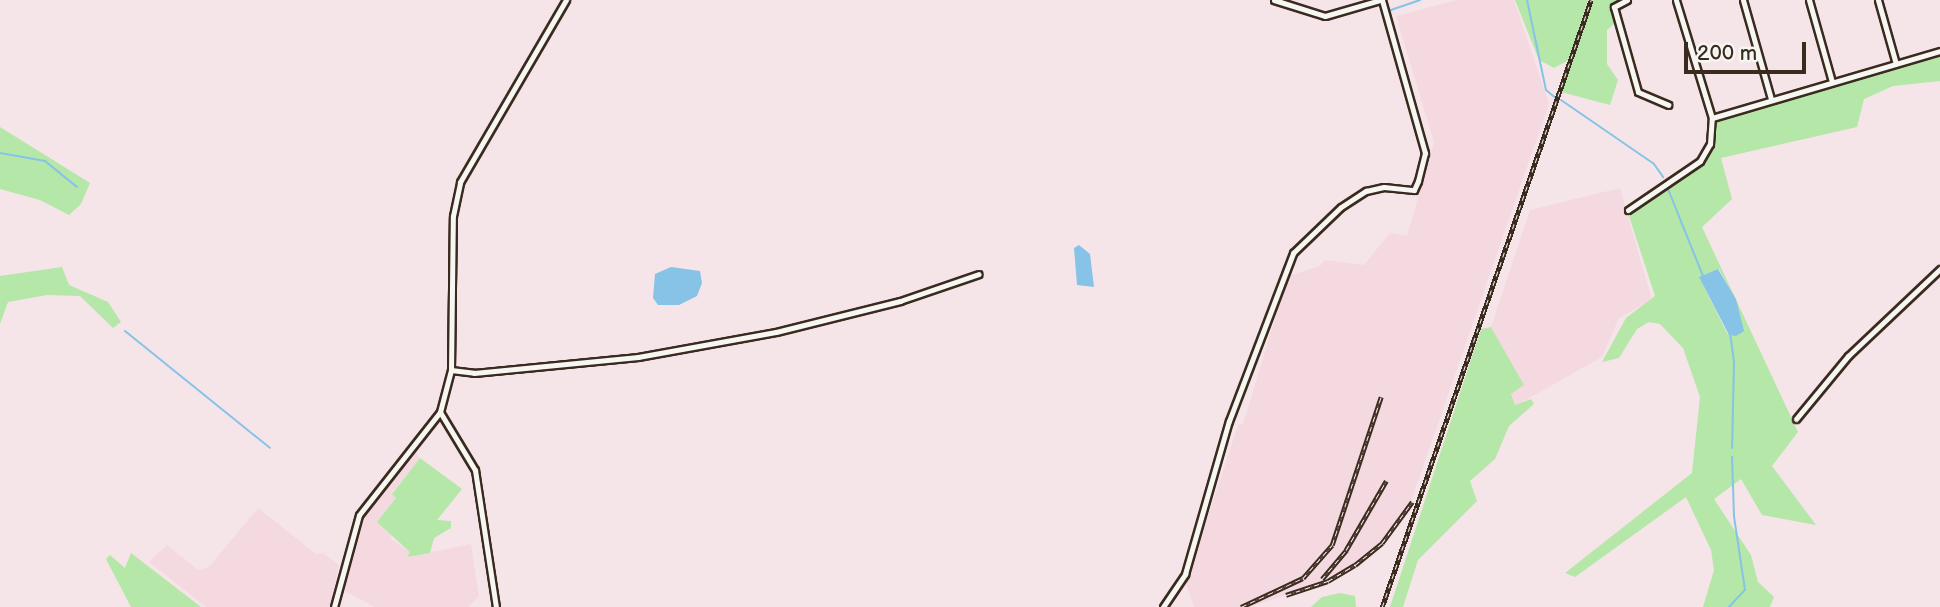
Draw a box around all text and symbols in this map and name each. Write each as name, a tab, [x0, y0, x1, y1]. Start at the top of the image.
scale bar	[1688, 28, 1811, 72]
text: 200 m	[1697, 41, 1757, 66]

